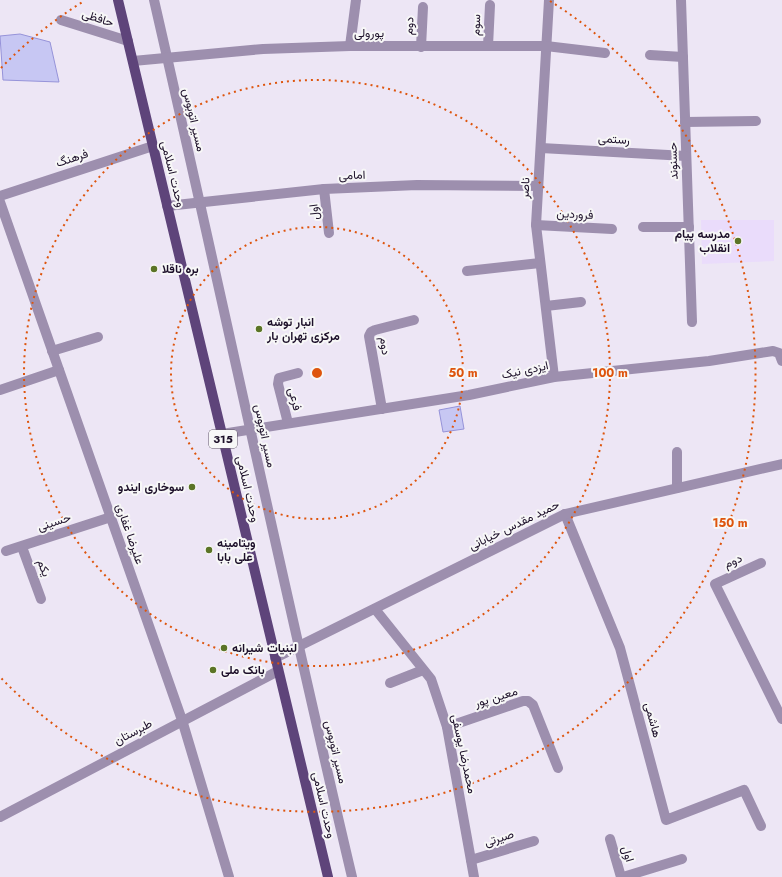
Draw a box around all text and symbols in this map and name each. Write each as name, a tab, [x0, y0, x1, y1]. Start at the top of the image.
street label: حافظی	[80, 4, 116, 32]
street label: سوم	[467, 14, 485, 36]
street label: دوم	[400, 16, 418, 36]
street label: پورولی	[354, 24, 384, 42]
street label: مسیر اتوبوس	[178, 87, 210, 153]
street label: رستمی	[598, 129, 630, 149]
street label: وحدت اسلامی	[156, 139, 190, 209]
street label: حسنوند	[663, 142, 683, 180]
street label: فرهنگ	[54, 144, 90, 172]
street label: امامی	[338, 166, 366, 184]
street label: ناصر	[515, 177, 535, 200]
street label: اول	[304, 203, 324, 221]
street label: فروردین	[556, 204, 594, 224]
place label: مدرسه پیام انقلاب	[675, 225, 730, 257]
marker: مدرسه پیام انقلاب	[733, 236, 743, 246]
place label: بره ناقلا	[162, 260, 199, 278]
marker: بره ناقلا	[149, 264, 159, 274]
place label: انبار توشه مرکزی تهران بار	[266, 313, 340, 345]
marker: انبار توشه مرکزی تهران بار	[254, 324, 264, 334]
street label: دوم	[375, 336, 395, 356]
street label: ایزدی نیک	[500, 356, 550, 384]
text: 50 m	[448, 364, 478, 382]
text: 100 m	[592, 364, 628, 382]
centre of rings	[310, 366, 324, 380]
street label: فرعی	[283, 386, 307, 412]
street label: مسیر اتوبوس	[250, 403, 280, 469]
road number: 315	[209, 430, 237, 448]
street label: وحدت اسلامی	[232, 454, 264, 524]
place label: سوخاری ایندو	[118, 478, 184, 496]
marker: سوخاری ایندو	[187, 482, 197, 492]
street label: حمید مقدس خیابانی	[465, 495, 563, 555]
street label: علیرضا غفاری	[111, 501, 149, 567]
street label: حسینی	[35, 508, 73, 536]
text: 150 m	[712, 514, 748, 532]
place label: ویتامینه علی بابا	[217, 534, 256, 566]
marker: ویتامینه علی بابا	[204, 545, 214, 555]
street label: دوم	[721, 549, 745, 573]
street label: یکم	[33, 557, 56, 580]
place label: لبنیات شیرانه	[232, 639, 297, 657]
marker: لبنیات شیرانه	[219, 643, 229, 653]
place label: بانک ملی	[221, 661, 265, 679]
marker: بانک ملی	[208, 665, 218, 675]
street label: معین پور	[471, 682, 520, 712]
street label: هاشمی	[640, 700, 666, 740]
street label: محمدرضا یوسفی	[447, 713, 481, 795]
street label: طبرستان	[111, 714, 155, 750]
street label: مسیر اتوبوس	[320, 719, 352, 785]
street label: وحدت اسلامی	[308, 770, 340, 840]
street label: صیرتی	[482, 825, 516, 851]
street label: اول	[617, 844, 639, 864]

